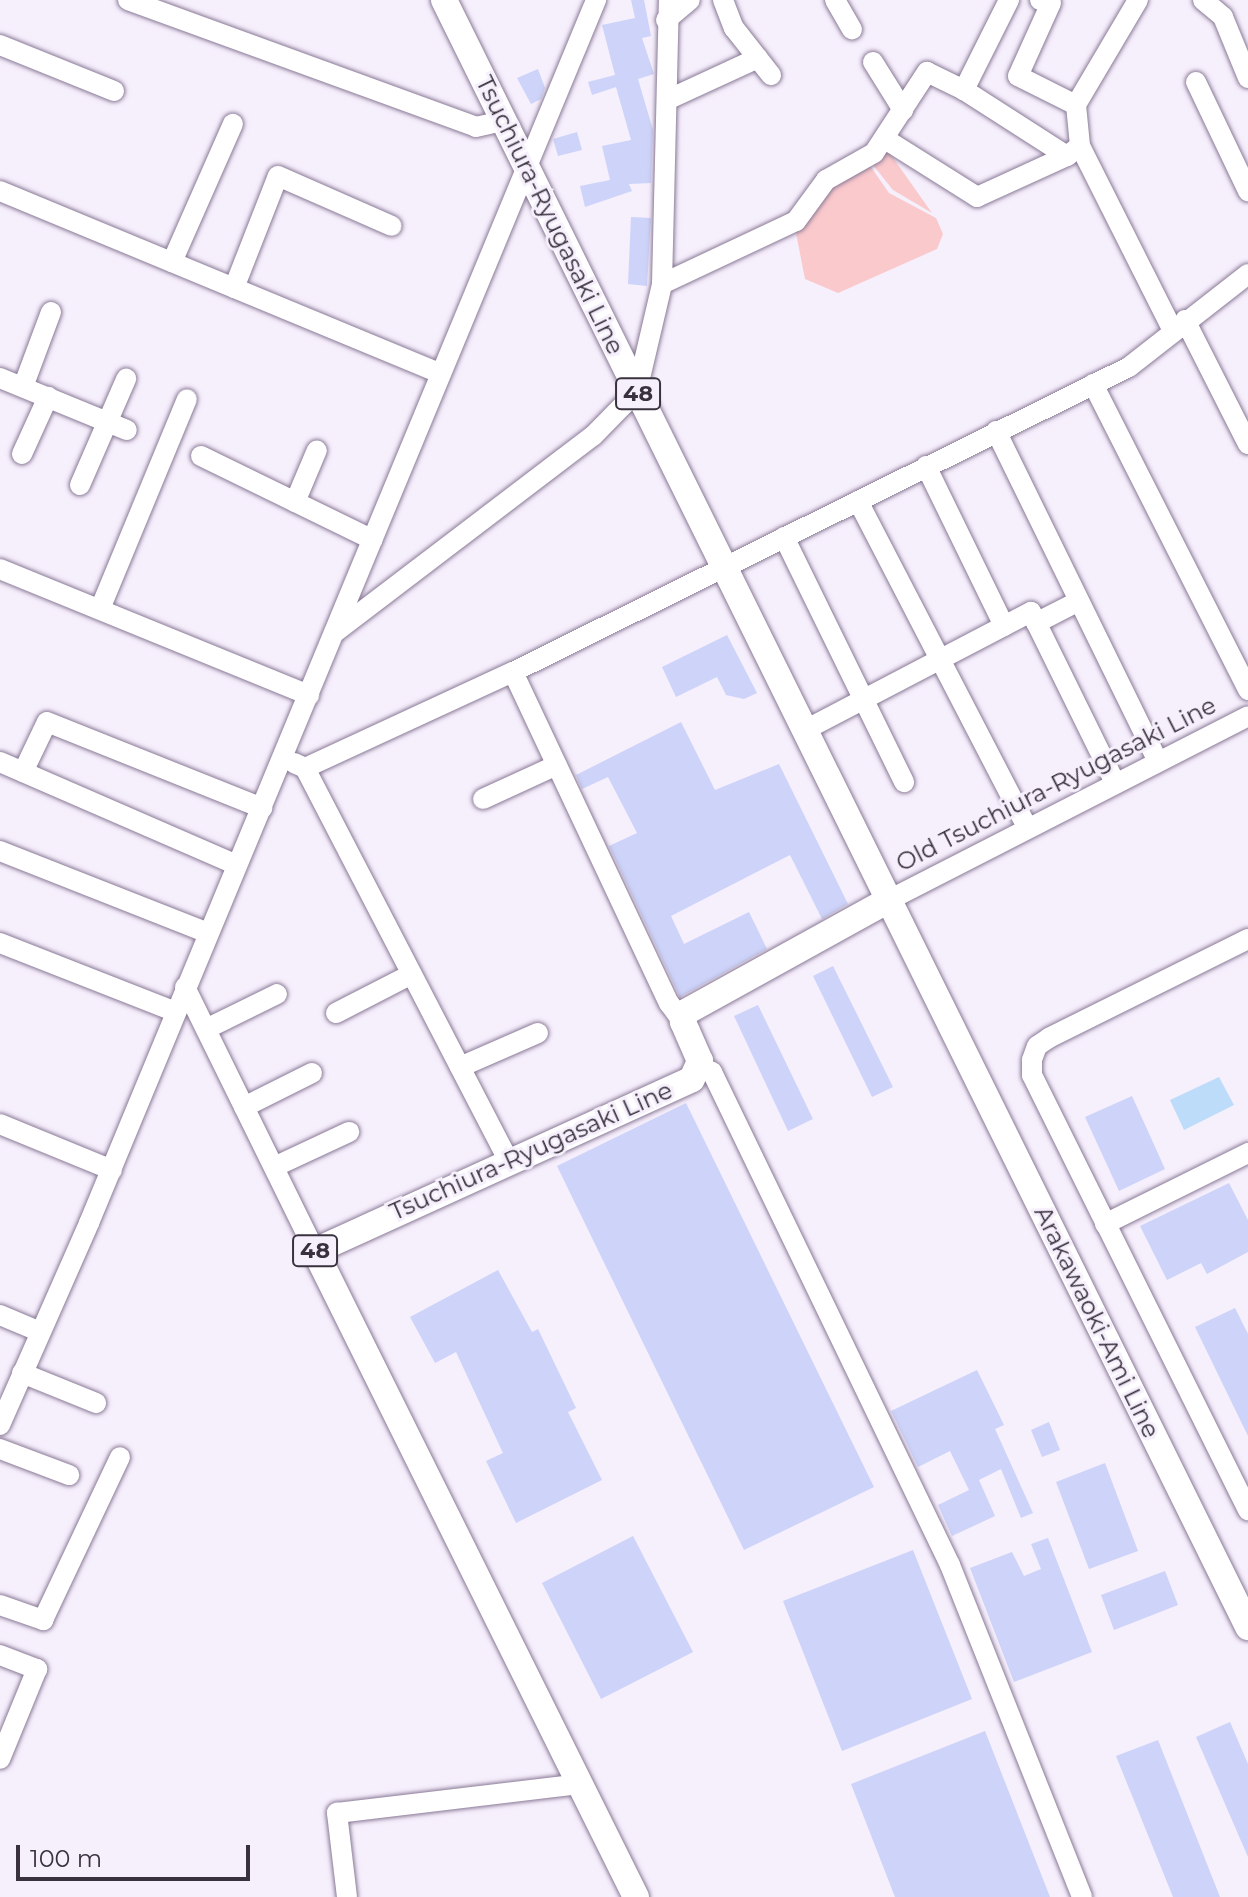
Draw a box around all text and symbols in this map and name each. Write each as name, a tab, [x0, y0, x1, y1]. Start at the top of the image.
street label: Tsuchiura-Ryugasaki Line	[470, 71, 630, 359]
road number: 48	[614, 376, 662, 412]
street label: Old Tsuchiura-Ryugasaki Line	[891, 691, 1221, 877]
street label: Tsuchiura-Ryugasaki Line	[385, 1076, 677, 1226]
street label: Arakawaoki-Ami Line	[1028, 1201, 1166, 1443]
road number: 48	[291, 1233, 339, 1269]
scale bar	[20, 1829, 254, 1879]
text: 100 m	[30, 1844, 102, 1873]

